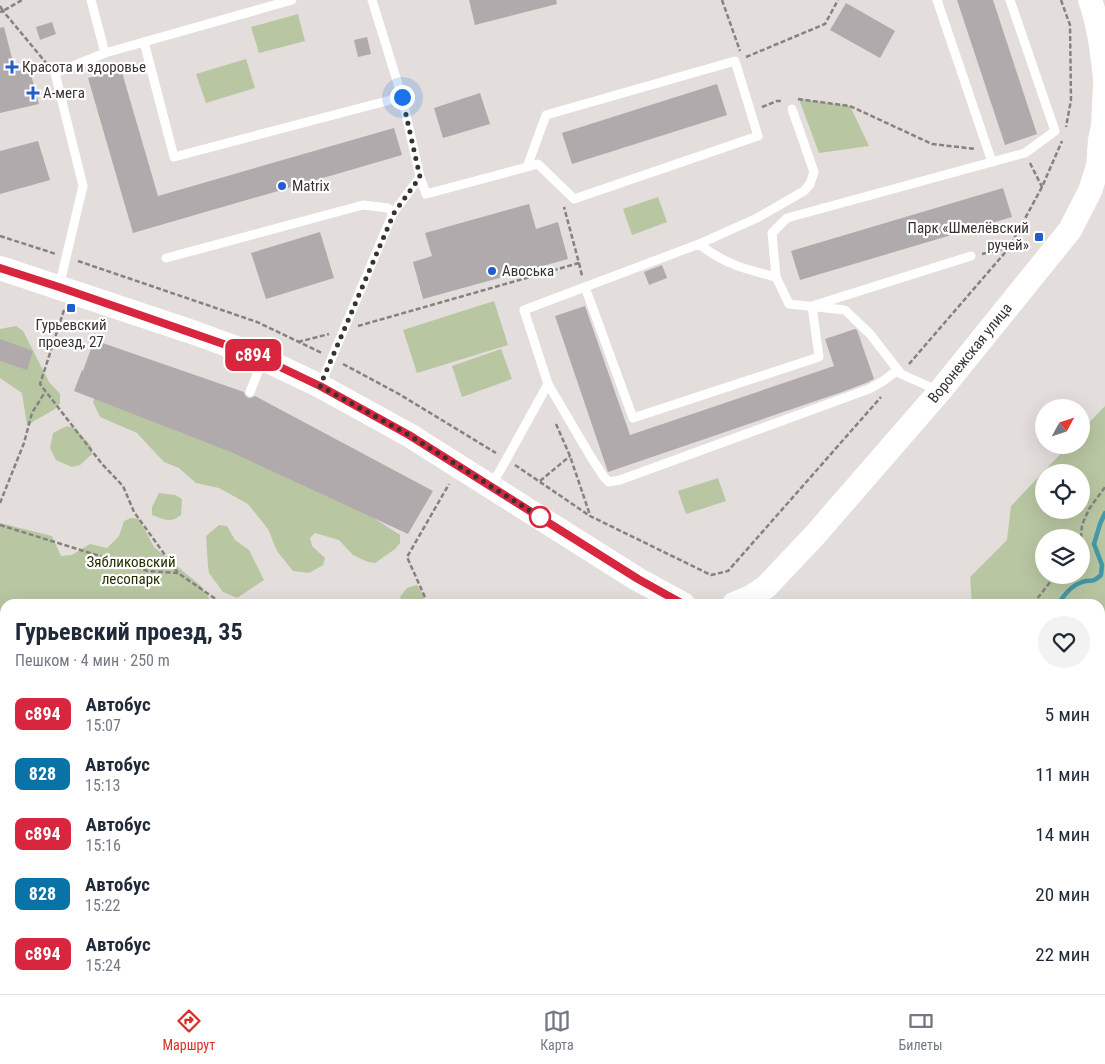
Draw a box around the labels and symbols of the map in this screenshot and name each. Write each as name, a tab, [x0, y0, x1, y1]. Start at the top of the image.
place label: Красота и здоровье	[22, 58, 146, 76]
marker: Красота и здоровье	[6, 61, 18, 73]
place label: А-мега	[43, 84, 85, 102]
your location	[390, 85, 415, 110]
marker: А-мега	[27, 87, 39, 99]
place label: Matrix	[292, 177, 330, 195]
marker: Matrix	[276, 180, 288, 192]
place label: Парк «Шмелёвский ручей»	[908, 219, 1029, 254]
marker: Парк «Шмелёвский ручей»	[1033, 231, 1045, 243]
place label: Авоська	[502, 262, 554, 280]
marker: Авоська	[486, 265, 498, 277]
street label: Воронежская улица	[924, 299, 1016, 407]
marker: Гурьевский проезд, 27	[65, 302, 77, 314]
place label: Гурьевский проезд, 27	[35, 316, 107, 351]
line badge: с894	[218, 339, 288, 371]
north arrow	[1035, 399, 1090, 454]
unlabelled marker	[529, 506, 551, 528]
park label: Зябликовский лесопарк	[86, 553, 176, 588]

